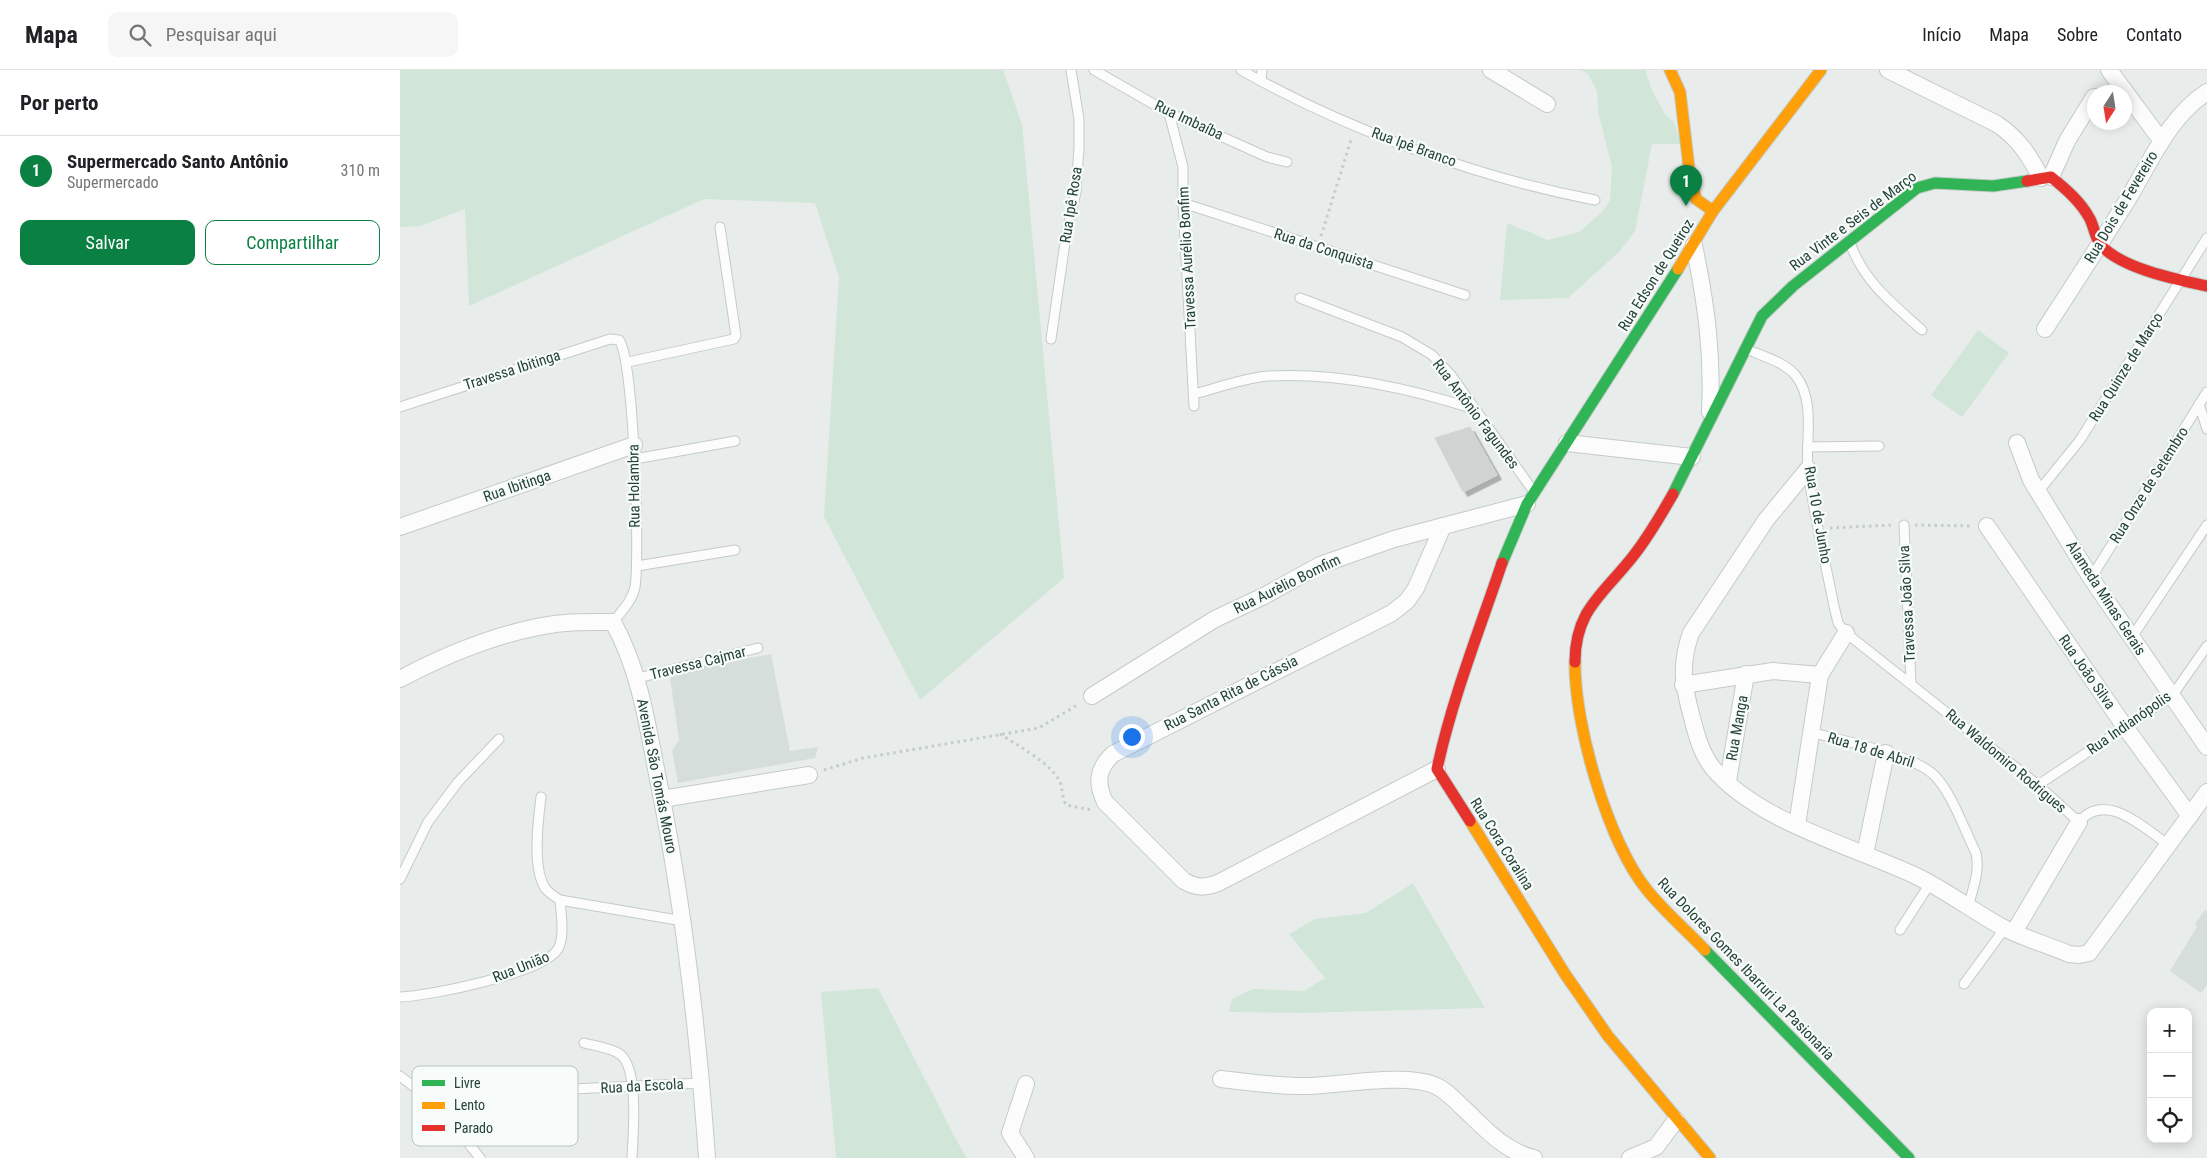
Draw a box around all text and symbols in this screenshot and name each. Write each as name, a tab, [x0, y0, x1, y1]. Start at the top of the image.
search box	[108, 12, 458, 57]
text: Mapa	[25, 21, 78, 49]
icon: search	[126, 21, 154, 49]
text: Pesquisar aqui	[166, 23, 277, 46]
text: Início	[1922, 24, 1961, 45]
text: Mapa	[1989, 24, 2029, 45]
text: Sobre	[2057, 24, 2098, 45]
text: Contato	[2126, 24, 2182, 45]
north arrow	[2087, 85, 2132, 130]
text: Por perto	[20, 91, 99, 115]
street label: Rua Imbaíba	[1152, 96, 1226, 144]
street label: Rua Ipê Branco	[1369, 123, 1459, 171]
street label: Rua Dois de Fevereiro	[2080, 148, 2162, 266]
text: Supermercado Santo Antônio	[67, 150, 288, 173]
text: 1	[32, 161, 40, 180]
text: 310 m	[341, 161, 380, 180]
pin: 1	[1670, 165, 1702, 206]
street label: Rua Ipê Rosa	[1056, 166, 1086, 244]
street label: Rua Vinte e Seis de Março	[1786, 167, 1920, 275]
text: Supermercado	[67, 173, 159, 192]
street label: Travessa Aurélio Bonfim	[1174, 186, 1200, 330]
street label: Rua Edson de Queiroz	[1614, 216, 1698, 334]
button: Salvar	[20, 220, 195, 265]
button: Compartilhar	[205, 220, 380, 265]
street label: Rua da Conquista	[1272, 224, 1376, 274]
street label: Rua Quinze de Março	[2085, 309, 2167, 425]
street label: Travessa Ibitinga	[461, 346, 563, 394]
street label: Rua Antônio Fagundes	[1429, 356, 1523, 473]
street label: Rua Onze de Setembro	[2106, 423, 2192, 547]
street label: Rua Holambra	[624, 444, 644, 528]
street label: Rua 10 de Junho	[1801, 465, 1835, 565]
street label: Rua Ibitinga	[481, 466, 553, 506]
street label: Alameda Minas Gerais	[2062, 537, 2150, 659]
street label: Travessa João Silva	[1895, 545, 1919, 663]
street label: Rua Aurèlio Bomfim	[1231, 550, 1343, 618]
street label: Rua João Silva	[2055, 631, 2119, 713]
street label: Travessa Cajmar	[648, 642, 748, 684]
street label: Rua Santa Rita de Cássia	[1161, 651, 1301, 735]
street label: Rua Indianópolis	[2084, 687, 2175, 759]
street label: Rua Manga	[1722, 694, 1752, 762]
street label: Avenida São Tomás Mouro	[633, 697, 681, 855]
street label: Rua Waldomiro Rodrigues	[1942, 705, 2070, 817]
your location	[1119, 724, 1145, 750]
street label: Rua 18 de Abril	[1826, 728, 1916, 772]
street label: Rua Cora Coralina	[1466, 794, 1538, 894]
street label: Rua Dolores Gomes Ibarruri La Pasionaria	[1654, 874, 1838, 1064]
street label: Rua União	[490, 947, 552, 987]
map controls	[2147, 1008, 2192, 1143]
button: +	[2147, 1008, 2192, 1053]
button: −	[2147, 1053, 2192, 1098]
legend	[412, 1066, 578, 1146]
text: Livre	[454, 1075, 481, 1091]
street label: Rua da Escola	[600, 1075, 684, 1097]
text: Lento	[454, 1097, 485, 1113]
button: locate	[2147, 1098, 2192, 1143]
text: Parado	[454, 1120, 493, 1136]

